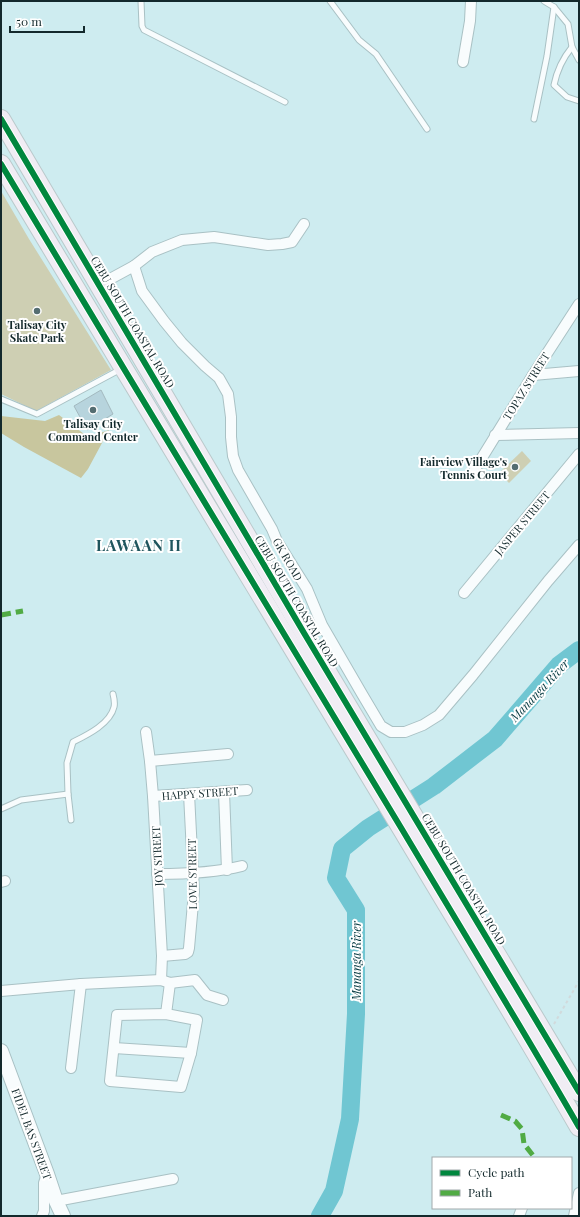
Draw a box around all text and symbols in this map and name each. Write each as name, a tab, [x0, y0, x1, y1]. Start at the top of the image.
scale bar	[10, 8, 84, 34]
text: 50 m	[16, 13, 42, 29]
street label: CEBU SOUTH COASTAL ROAD	[88, 253, 178, 391]
marker: Talisay City Skate Park	[32, 306, 42, 316]
place label: Talisay City Skate Park	[7, 317, 67, 345]
street label: TOPAZ STREET	[499, 349, 553, 423]
marker: Talisay City Command Center	[88, 405, 98, 415]
place label: Talisay City Command Center	[48, 416, 139, 444]
place label: Fairview Village's Tennis Court	[420, 454, 507, 482]
marker: Fairview Village's Tennis Court	[510, 462, 520, 472]
street label: JASPER STREET	[490, 488, 553, 559]
street label: CEBU SOUTH COASTAL ROAD	[252, 532, 342, 670]
district label: LAWAAN II	[96, 535, 182, 555]
street label: GK ROAD	[270, 535, 306, 583]
water label: Mananga River	[505, 655, 573, 725]
street label: HAPPY STREET	[161, 783, 239, 803]
street label: CEBU SOUTH COASTAL ROAD	[419, 810, 509, 948]
street label: JOY STREET	[148, 825, 166, 888]
street label: LOVE STREET	[184, 838, 200, 910]
water label: Mananga River	[348, 920, 364, 1002]
street label: FIDEL BAS STREET	[8, 1086, 56, 1182]
legend	[432, 1157, 572, 1209]
text: Cycle path	[468, 1164, 525, 1180]
text: Path	[468, 1184, 492, 1200]

